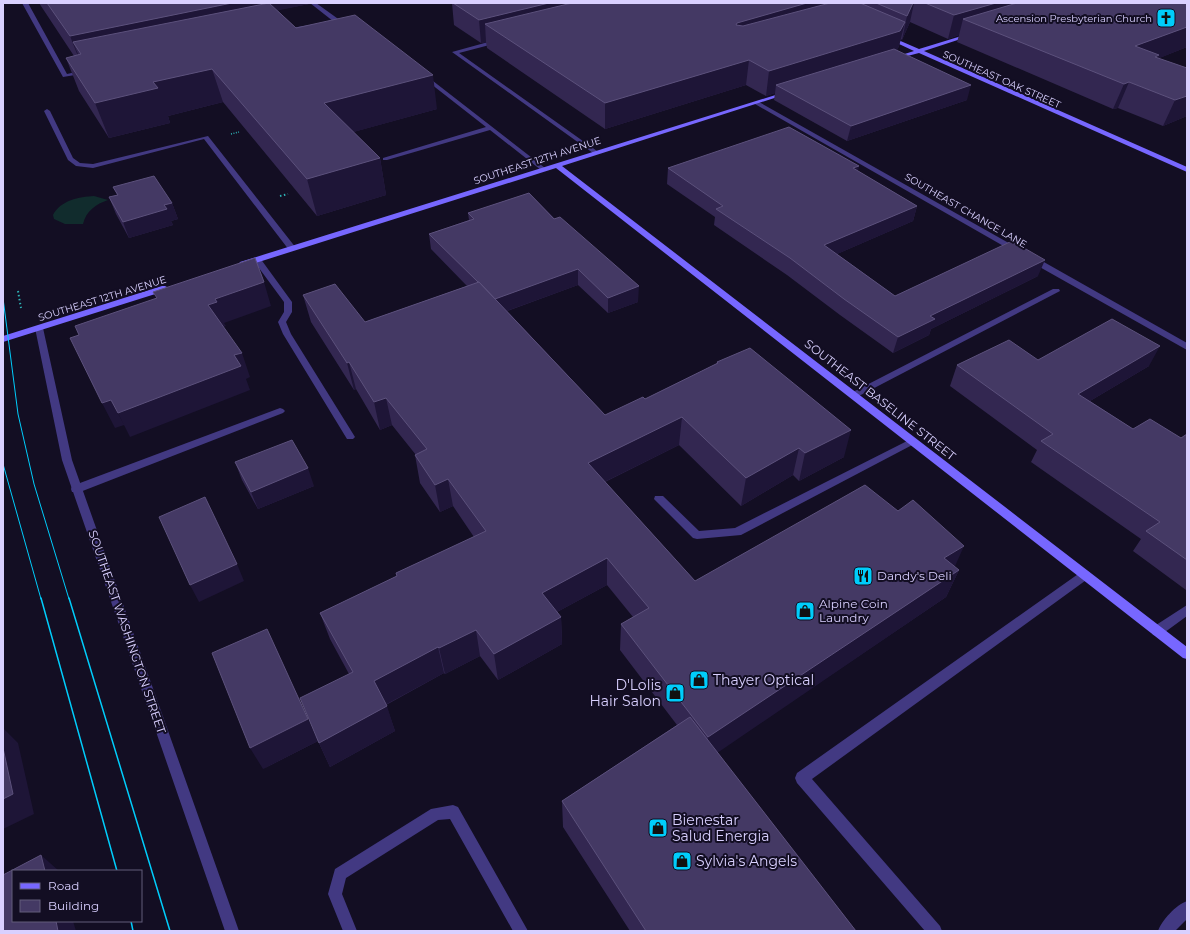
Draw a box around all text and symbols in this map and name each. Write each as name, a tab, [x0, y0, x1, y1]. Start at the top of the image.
church icon: Ascension Presbyterian Church	[1155, 7, 1177, 29]
place label: Ascension Presbyterian Church	[996, 12, 1152, 25]
street label: SOUTHEAST OAK STREET	[941, 48, 1063, 111]
street label: SOUTHEAST 12TH AVENUE	[472, 134, 603, 187]
street label: SOUTHEAST CHANCE LANE	[902, 170, 1030, 251]
street label: SOUTHEAST 12TH AVENUE	[37, 273, 168, 324]
street label: SOUTHEAST BASELINE STREET	[802, 336, 959, 463]
street label: SOUTHEAST WASHINGTON STREET	[86, 528, 169, 736]
restaurant icon: Dandy's Deli	[852, 565, 874, 587]
place label: Dandy's Deli	[877, 568, 952, 583]
place label: Alpine Coin Laundry	[819, 596, 888, 625]
shop icon: Alpine Coin Laundry	[794, 600, 816, 622]
shop icon: Thayer Optical	[688, 669, 710, 691]
place label: Thayer Optical	[713, 671, 814, 689]
place label: D'Lolis Hair Salon	[589, 676, 661, 710]
shop icon: D'Lolis Hair Salon	[664, 682, 686, 704]
place label: Bienestar Salud Energia	[672, 811, 770, 845]
shop icon: Bienestar Salud Energia	[647, 817, 669, 839]
shop icon: Sylvia's Angels	[671, 850, 693, 872]
place label: Sylvia's Angels	[696, 852, 797, 870]
legend	[12, 870, 142, 922]
text: Road	[48, 878, 79, 893]
text: Building	[48, 898, 99, 913]

